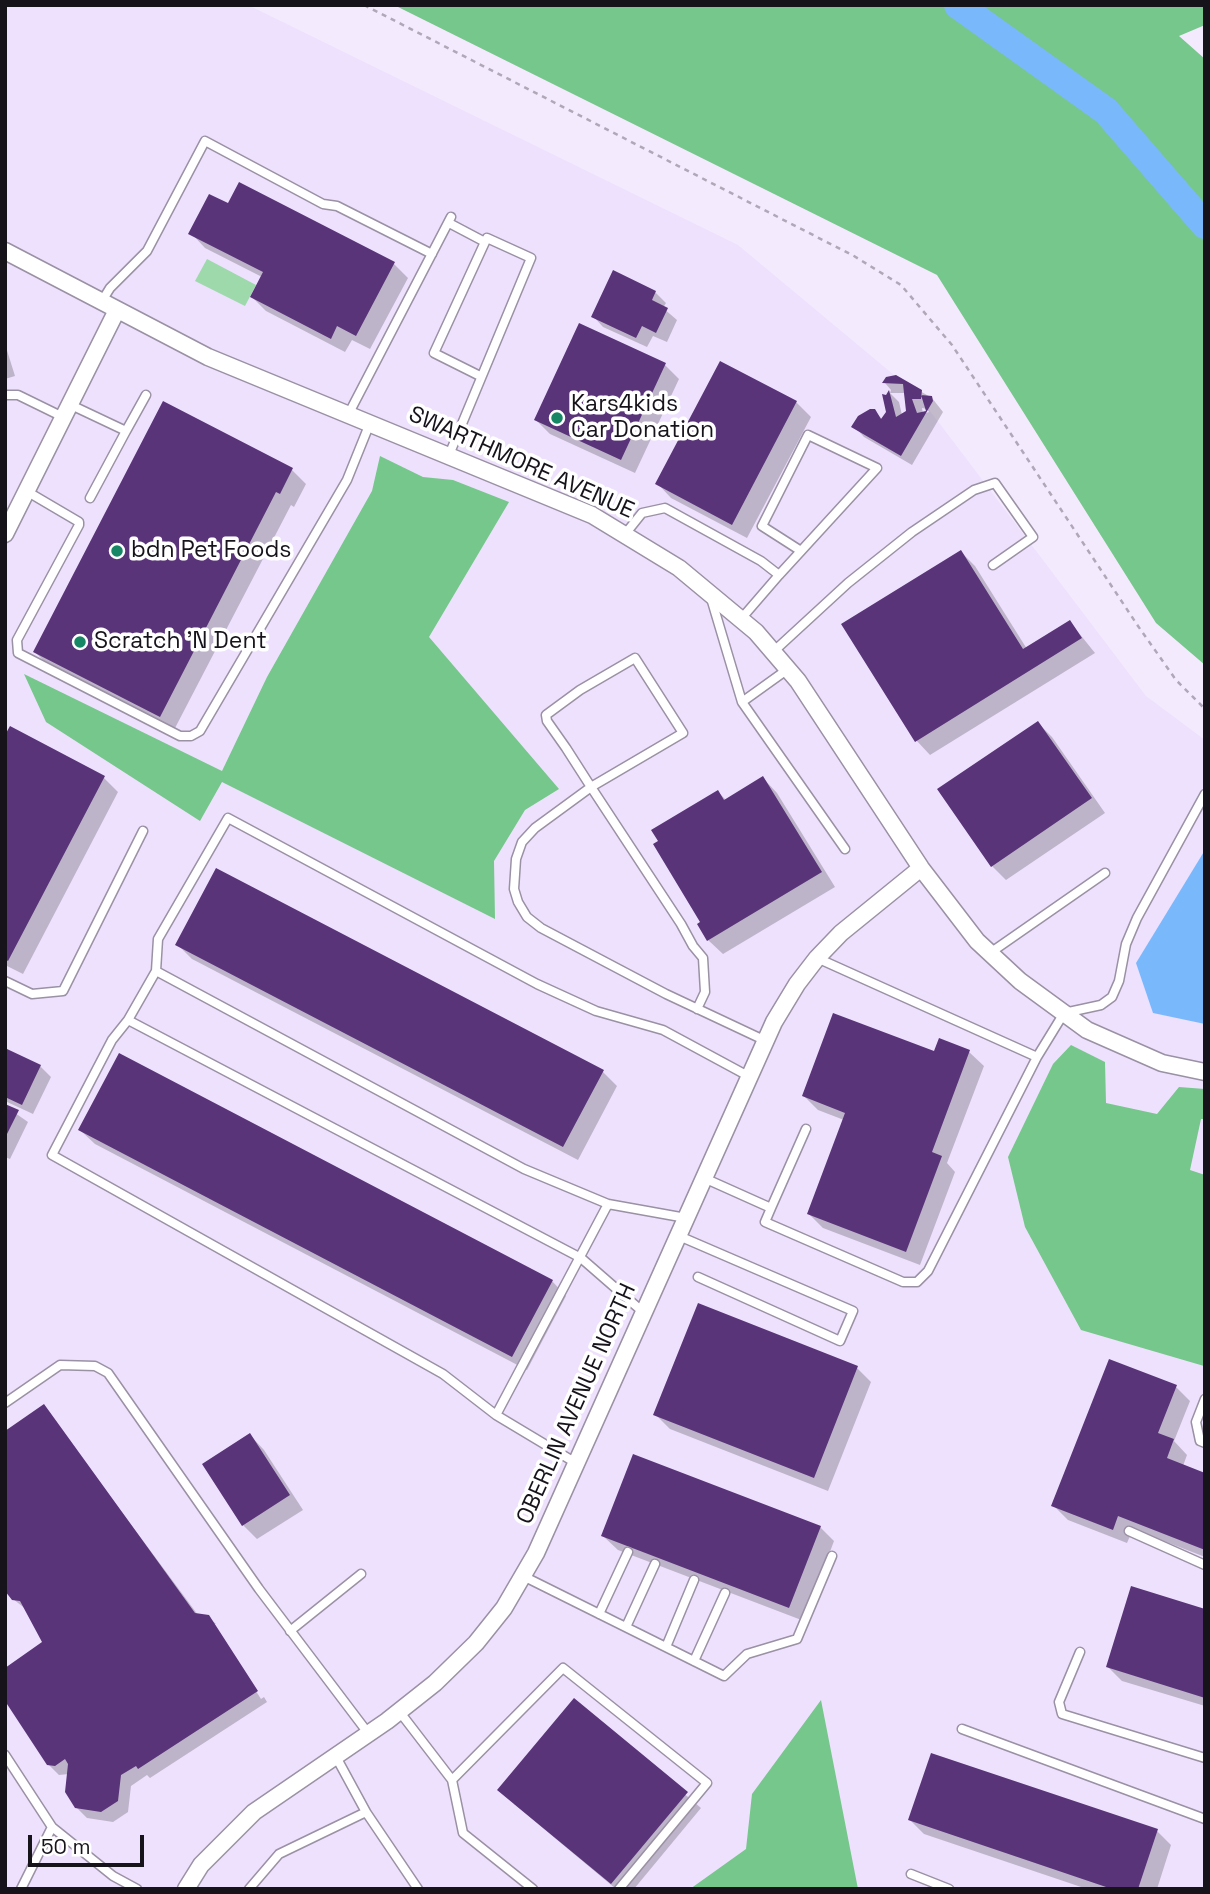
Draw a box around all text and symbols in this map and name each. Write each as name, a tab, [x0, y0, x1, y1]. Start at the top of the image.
place label: Kars4kids Car Donation	[571, 391, 714, 445]
street label: SWARTHMORE AVENUE	[404, 401, 638, 525]
marker: Kars4kids Car Donation	[549, 410, 565, 426]
place label: bdn Pet Foods	[131, 537, 291, 565]
marker: bdn Pet Foods	[109, 543, 125, 559]
place label: Scratch 'N Dent	[94, 628, 267, 656]
marker: Scratch 'N Dent	[72, 634, 88, 650]
street label: OBERLIN AVENUE NORTH	[511, 1279, 643, 1529]
scale bar	[32, 1820, 147, 1864]
text: 50 m	[41, 1833, 91, 1860]

